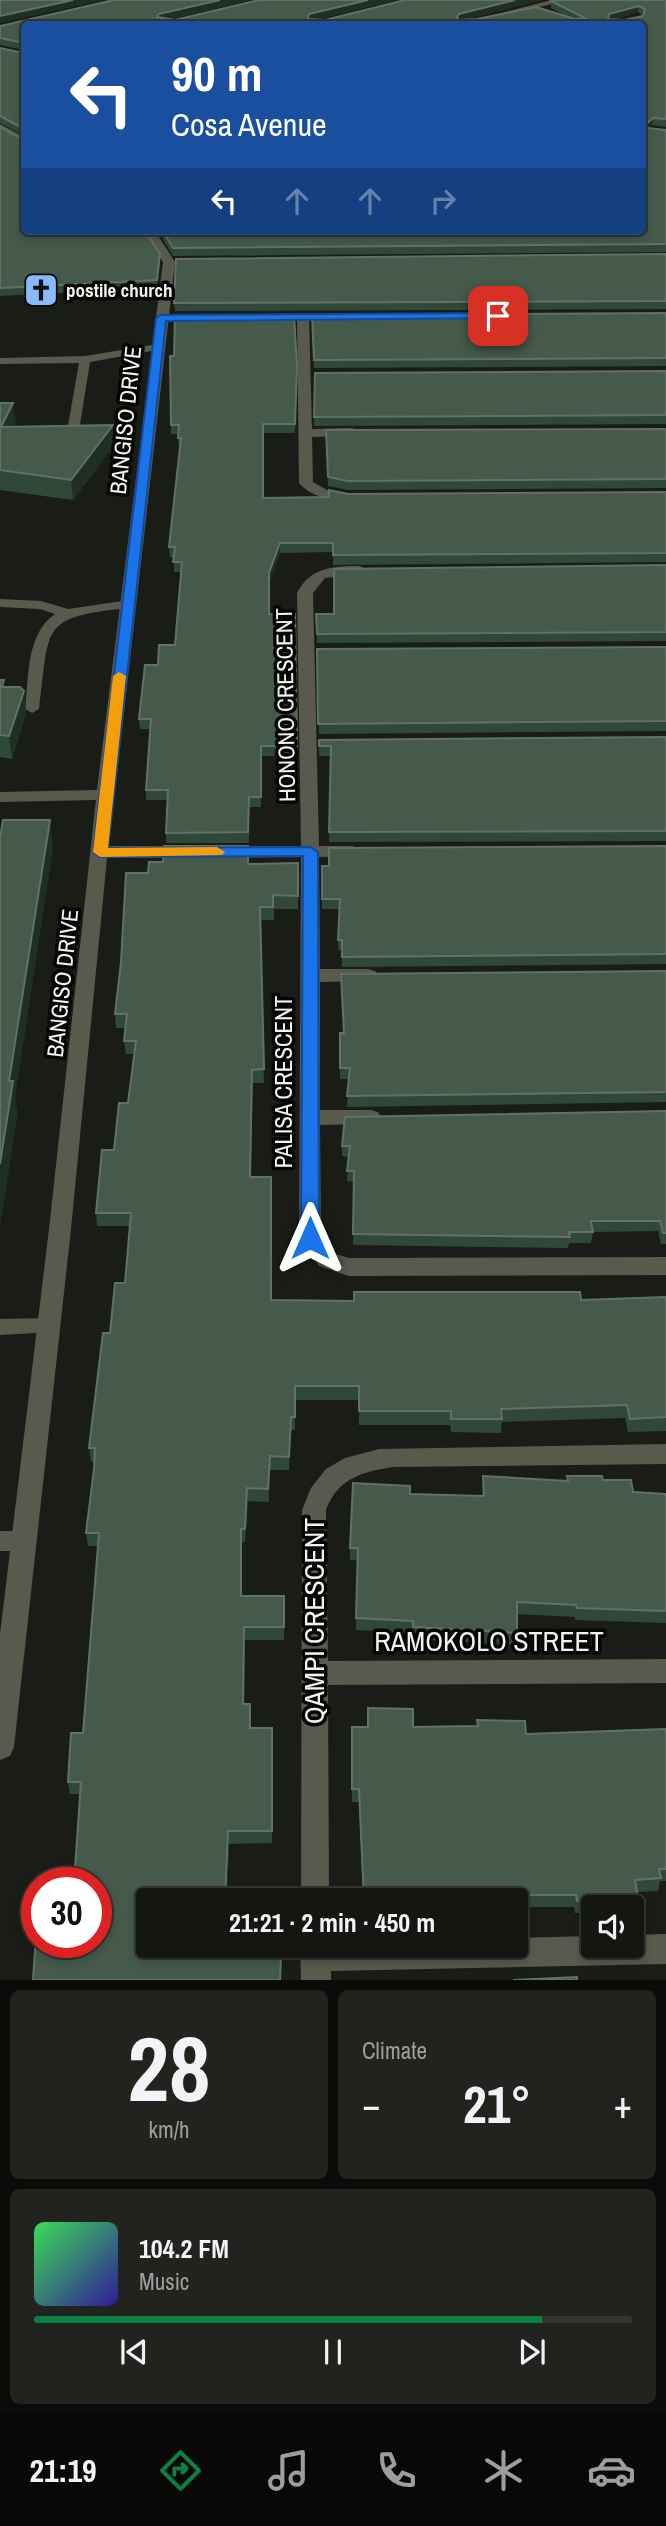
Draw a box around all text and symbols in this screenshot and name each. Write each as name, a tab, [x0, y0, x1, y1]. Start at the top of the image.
text: 90 m	[171, 40, 263, 106]
icon: left	[56, 49, 147, 140]
text: Cosa Avenue	[171, 103, 327, 146]
icon: left	[205, 182, 243, 220]
icon: ahead	[278, 182, 316, 220]
icon: ahead	[351, 182, 389, 220]
icon: right	[424, 182, 462, 220]
church icon: postile church	[22, 271, 60, 309]
place label: postile church	[66, 277, 173, 303]
pin	[468, 286, 528, 346]
icon: arrive	[479, 297, 517, 335]
street label: BANGISO DRIVE	[102, 344, 148, 496]
street label: HONONO CRESCENT	[268, 607, 302, 802]
street label: BANGISO DRIVE	[39, 907, 85, 1059]
street label: PALISA CRESCENT	[268, 995, 299, 1168]
position arrow	[273, 1201, 347, 1275]
street label: QAMPI CRESCENT	[295, 1518, 333, 1724]
street label: RAMOKOLO STREET	[374, 1622, 604, 1660]
speed limit sign: 30	[21, 1867, 112, 1958]
map controls	[581, 1895, 644, 1958]
button: sound	[581, 1895, 644, 1958]
text: 21:21 · 2 min · 450 m	[229, 1905, 435, 1940]
text: 28	[128, 2007, 211, 2129]
text: Climate	[362, 2035, 427, 2066]
text: 21°	[463, 2069, 531, 2139]
text: −	[362, 2079, 380, 2130]
text: +	[614, 2079, 632, 2130]
text: km/h	[149, 2114, 189, 2145]
text: 104.2 FM	[139, 2231, 229, 2266]
text: Music	[139, 2266, 189, 2297]
icon: previous	[115, 2333, 153, 2371]
icon: pause	[314, 2333, 352, 2371]
icon: next	[513, 2333, 551, 2371]
icon: directions	[156, 2446, 205, 2495]
icon: music	[264, 2446, 313, 2495]
icon: phone	[372, 2446, 421, 2495]
icon: climate	[479, 2446, 528, 2495]
icon: car	[587, 2446, 636, 2495]
text: 21:19	[29, 2449, 97, 2492]

